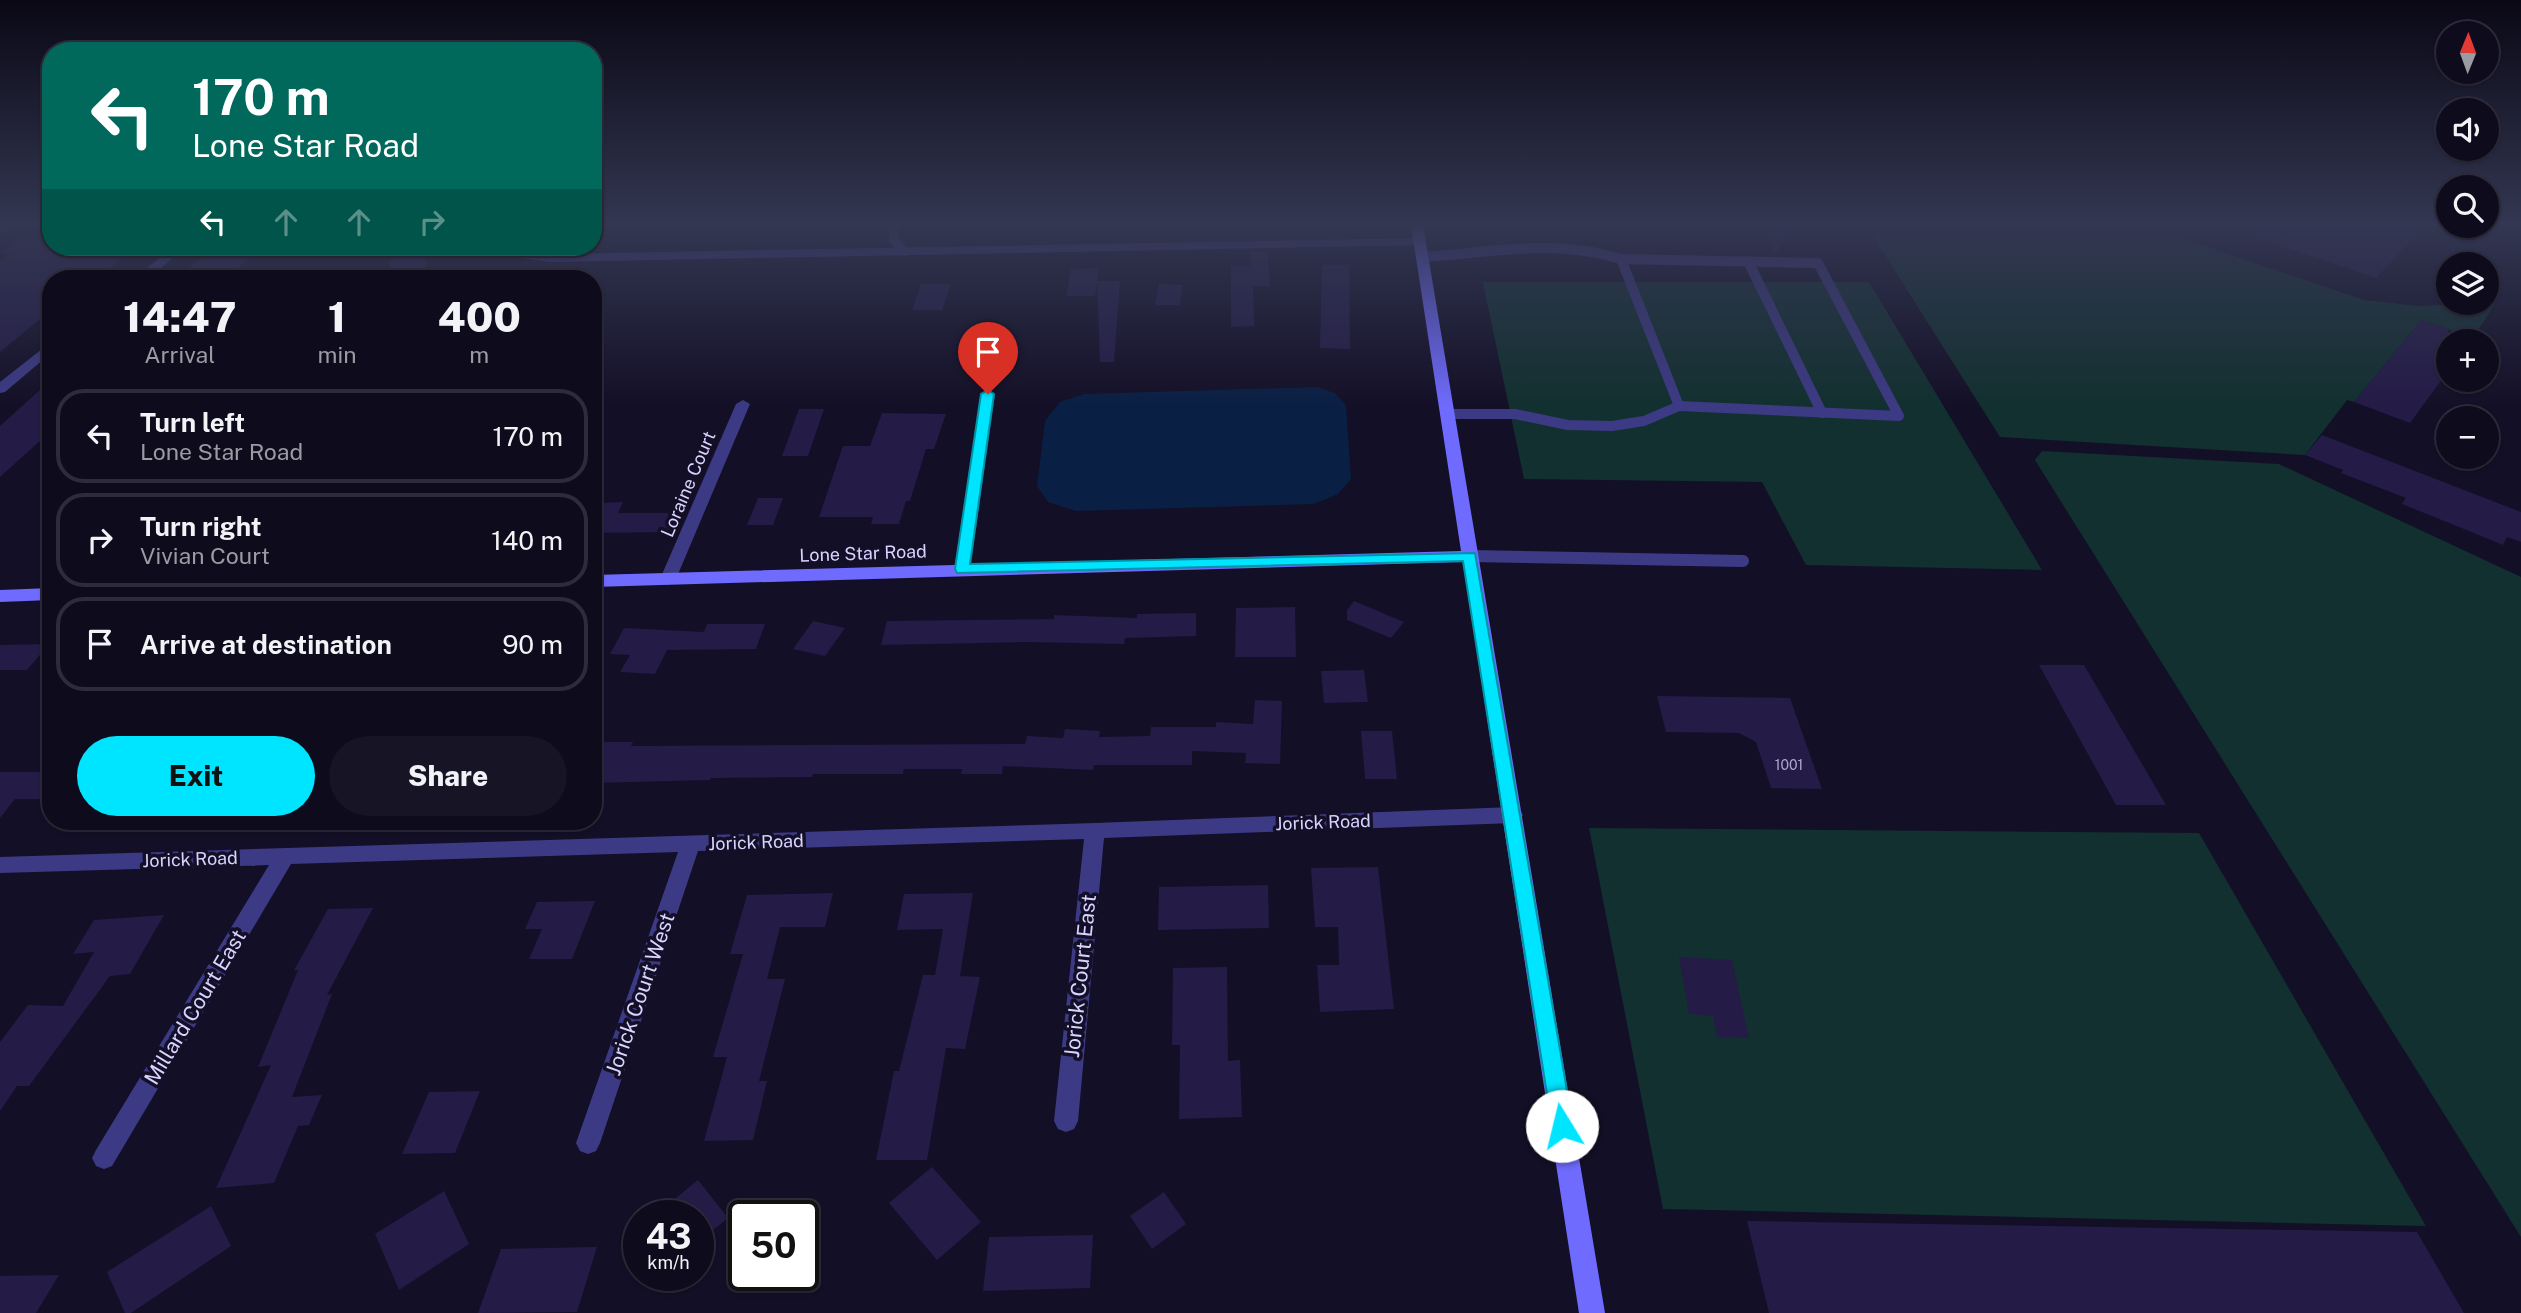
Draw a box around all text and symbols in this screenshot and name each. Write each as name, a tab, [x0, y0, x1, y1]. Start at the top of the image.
north arrow	[2436, 21, 2499, 84]
map controls	[2436, 21, 2499, 469]
text: 170 m	[192, 68, 330, 126]
icon: left	[77, 70, 168, 161]
button: sound	[2436, 98, 2499, 161]
text: Lone Star Road	[192, 127, 419, 164]
button: search	[2436, 175, 2499, 238]
icon: left	[194, 203, 232, 241]
icon: ahead	[267, 203, 305, 241]
icon: ahead	[340, 203, 378, 241]
icon: right	[413, 203, 451, 241]
button: layers	[2436, 252, 2499, 315]
text: 14:47	[123, 292, 237, 341]
text: 1	[328, 292, 346, 341]
text: 400	[438, 292, 521, 341]
pin	[958, 322, 1018, 394]
button: +	[2436, 329, 2499, 392]
icon: arrive	[969, 333, 1007, 371]
text: Arrival	[144, 341, 215, 368]
text: min	[318, 341, 357, 368]
text: m	[469, 341, 489, 368]
button: −	[2436, 406, 2499, 469]
text: Turn left	[140, 407, 245, 438]
icon: left	[81, 417, 119, 455]
text: 170 m	[493, 421, 563, 452]
street label: Loraine Court	[656, 428, 720, 540]
text: Lone Star Road	[140, 438, 303, 465]
text: Turn right	[140, 511, 262, 542]
icon: right	[81, 521, 119, 559]
text: 140 m	[491, 525, 563, 556]
street label: Lone Star Road	[799, 540, 927, 566]
text: Vivian Court	[140, 542, 270, 569]
icon: arrive	[81, 625, 119, 663]
text: Arrive at destination	[140, 629, 392, 660]
text: 90 m	[502, 629, 563, 660]
button: Exit	[77, 736, 315, 816]
button: Share	[329, 736, 567, 816]
house number: 1001	[1775, 757, 1803, 773]
street label: Jorick Road	[1275, 810, 1371, 834]
street label: Jorick Road	[708, 830, 804, 854]
street label: Jorick Road	[142, 847, 238, 871]
street label: Jorick Court East	[1059, 893, 1101, 1059]
street label: Jorick Court West	[600, 909, 680, 1079]
street label: Millard Court East	[139, 925, 251, 1089]
position arrow	[1525, 1089, 1599, 1163]
speed limit sign: 50	[728, 1200, 819, 1291]
text: 43	[645, 1216, 692, 1257]
text: km/h	[647, 1252, 690, 1273]

